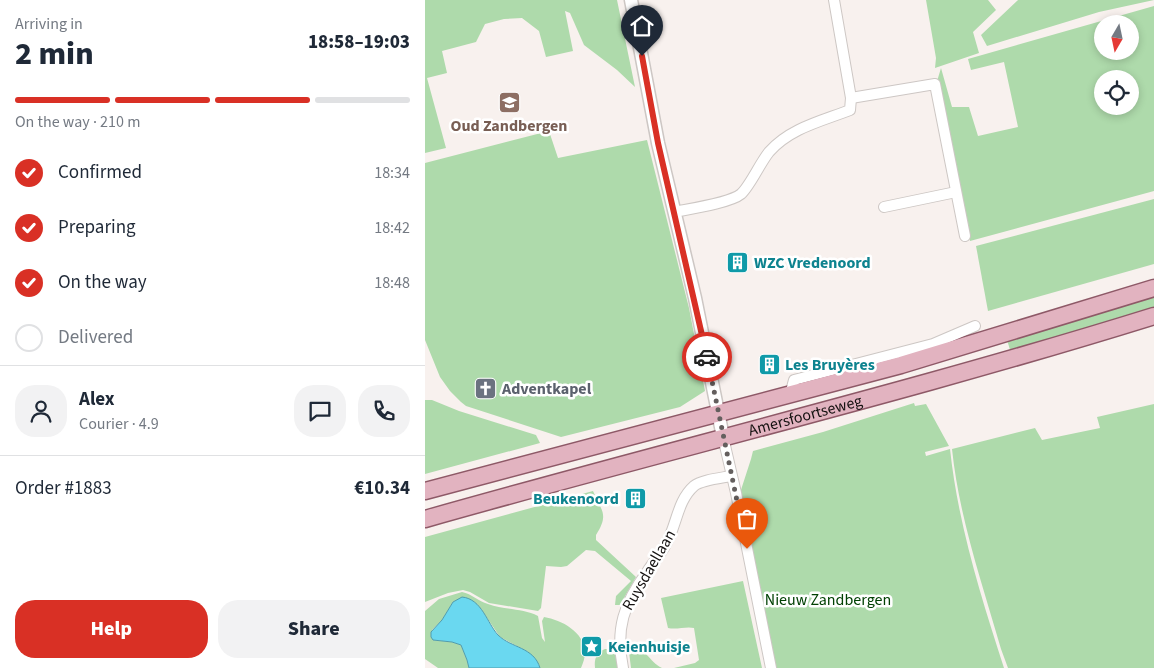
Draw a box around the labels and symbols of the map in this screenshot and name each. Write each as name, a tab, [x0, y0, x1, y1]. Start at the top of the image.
pin	[621, 5, 663, 56]
north arrow	[1094, 15, 1139, 60]
school or university icon: Oud Zandbergen	[497, 90, 521, 114]
place label: Oud Zandbergen	[451, 115, 567, 137]
building icon: WZC Vredenoord	[726, 251, 750, 275]
place label: WZC Vredenoord	[754, 252, 871, 274]
courier	[682, 332, 732, 382]
building icon: Les Bruyères	[757, 353, 781, 377]
place label: Les Bruyères	[785, 354, 875, 376]
church icon: Adventkapel	[474, 377, 498, 401]
place label: Adventkapel	[501, 378, 592, 400]
street label: Amersfoortseweg	[746, 390, 865, 442]
building icon: Beukenoord	[623, 487, 647, 511]
place label: Beukenoord	[533, 488, 619, 510]
pin	[726, 498, 768, 549]
street label: Ruysdaellaan	[617, 526, 681, 614]
park label: Nieuw Zandbergen	[765, 589, 891, 611]
place icon: Keienhuisje	[580, 635, 604, 659]
place label: Keienhuisje	[608, 636, 690, 658]

